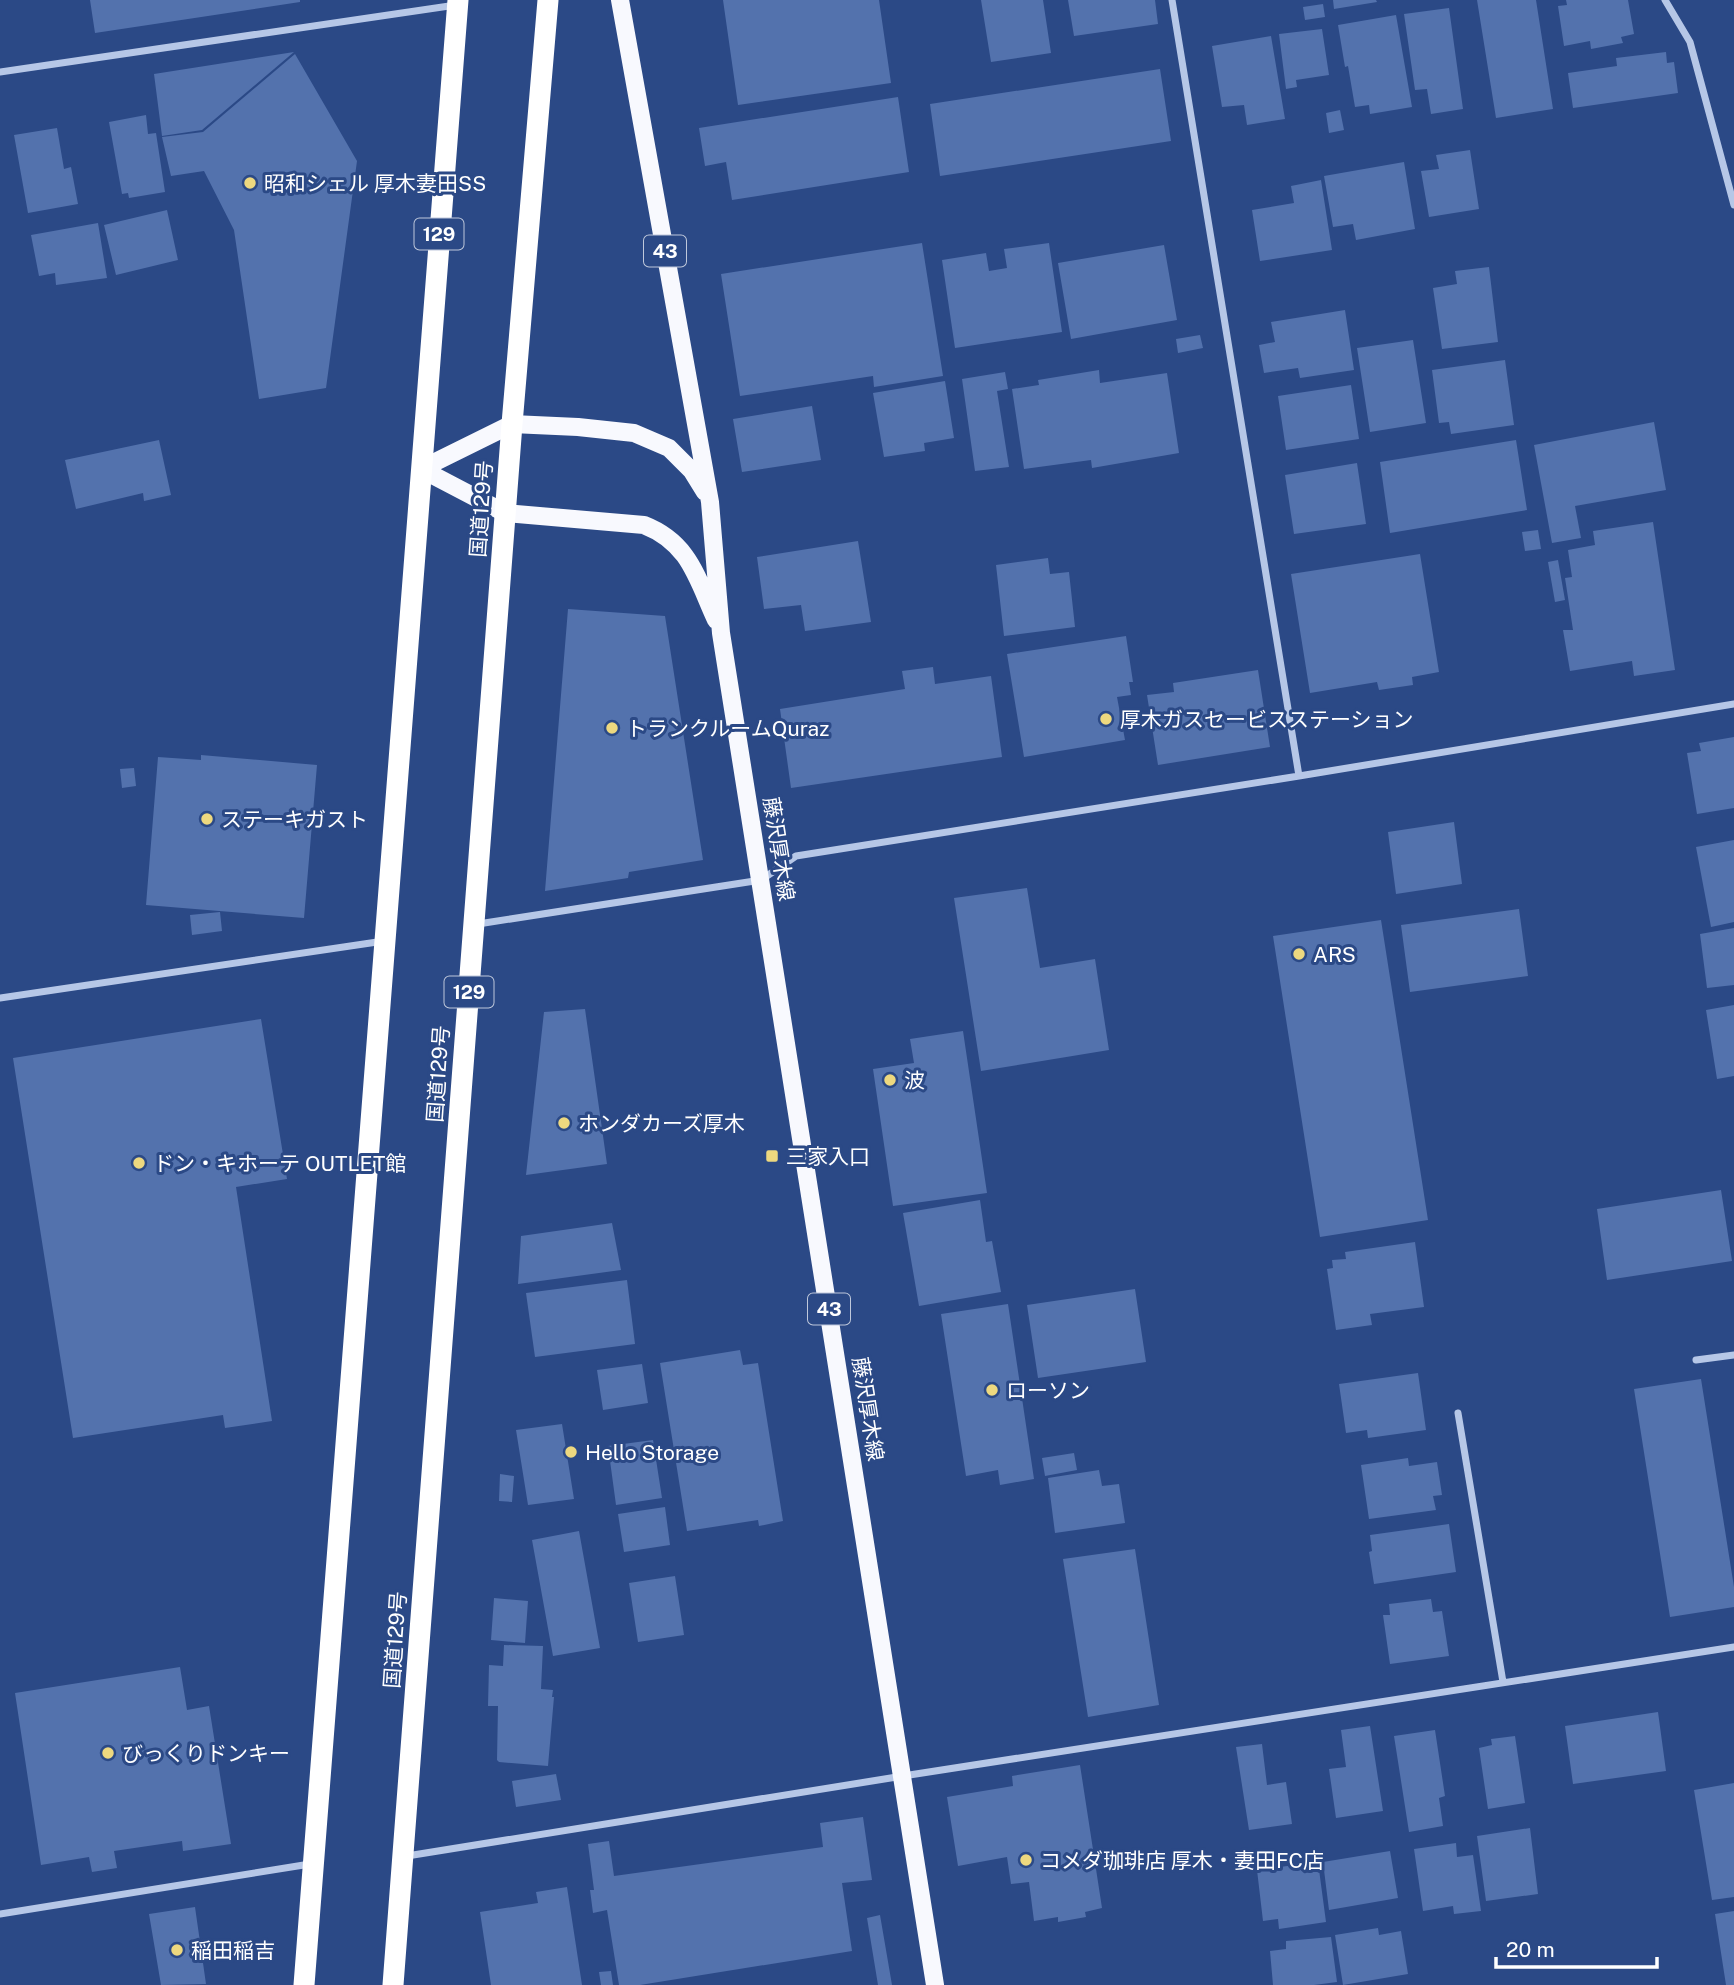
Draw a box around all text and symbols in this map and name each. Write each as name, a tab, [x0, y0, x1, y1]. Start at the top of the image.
place label: 昭和シェル 厚木妻田SS	[264, 171, 486, 196]
marker: 昭和シェル 厚木妻田SS	[242, 175, 258, 191]
road number: 129	[414, 218, 464, 250]
road number: 43	[644, 235, 686, 266]
street label: 国道129号	[465, 460, 497, 558]
place label: 厚木ガスセービスステーション	[1120, 707, 1414, 732]
marker: 厚木ガスセービスステーション	[1098, 711, 1114, 727]
place label: トランクルームQuraz	[626, 716, 829, 741]
marker: トランクルームQuraz	[604, 720, 620, 736]
street label: 藤沢厚木線	[758, 795, 800, 903]
place label: ステーキガスト	[221, 807, 368, 832]
marker: ステーキガスト	[199, 811, 215, 827]
place label: ARS	[1313, 942, 1356, 967]
marker: ARS	[1291, 946, 1307, 962]
road number: 129	[444, 976, 494, 1008]
street label: 国道129号	[422, 1025, 454, 1123]
place label: 波	[904, 1068, 925, 1093]
marker: 波	[882, 1072, 898, 1088]
place label: ホンダカーズ厚木	[578, 1111, 745, 1136]
marker: ホンダカーズ厚木	[556, 1115, 572, 1131]
place label: 三家入口	[786, 1144, 870, 1169]
marker: 三家入口	[764, 1148, 780, 1164]
place label: ドン・キホーテ OUTLET館	[153, 1151, 406, 1176]
marker: ドン・キホーテ OUTLET館	[131, 1155, 147, 1171]
road number: 43	[808, 1294, 850, 1324]
street label: 藤沢厚木線	[847, 1355, 889, 1463]
place label: ローソン	[1006, 1378, 1090, 1403]
marker: ローソン	[984, 1382, 1000, 1398]
place label: Hello Storage	[585, 1440, 719, 1465]
marker: Hello Storage	[563, 1444, 579, 1460]
street label: 国道129号	[379, 1591, 411, 1689]
place label: びっくりドンキー	[122, 1741, 290, 1766]
marker: びっくりドンキー	[100, 1745, 116, 1761]
place label: コメダ珈琲店 厚木・妻田FC店	[1040, 1848, 1324, 1873]
marker: コメダ珈琲店 厚木・妻田FC店	[1018, 1852, 1034, 1868]
scale bar	[1496, 1926, 1657, 1970]
text: 20 m	[1506, 1937, 1555, 1962]
place label: 稲田稲吉	[191, 1938, 275, 1963]
marker: 稲田稲吉	[169, 1942, 185, 1958]

